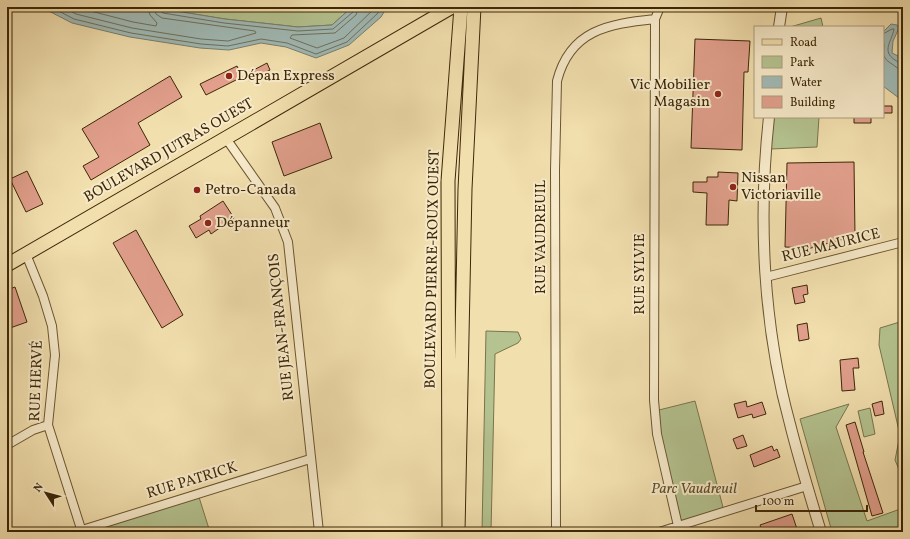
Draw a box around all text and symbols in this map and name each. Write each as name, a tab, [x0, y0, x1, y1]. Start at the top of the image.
legend	[754, 26, 884, 118]
text: Road	[790, 35, 817, 51]
text: Park	[790, 55, 815, 71]
place label: Dépan Express	[237, 66, 335, 87]
marker: Dépan Express	[224, 71, 234, 81]
place label: Vic Mobilier Magasin	[630, 75, 710, 113]
text: Water	[790, 75, 822, 91]
marker: Vic Mobilier Magasin	[713, 89, 723, 99]
street label: BOULEVARD JUTRAS OUEST	[80, 94, 258, 208]
text: Building	[790, 95, 835, 111]
street label: BOULEVARD PIERRE-ROUX OUEST	[420, 149, 446, 389]
place label: Nissan Victoriaville	[741, 168, 821, 206]
street label: RUE VAUDREUIL	[531, 179, 552, 294]
place label: Petro-Canada	[205, 180, 296, 201]
marker: Nissan Victoriaville	[728, 182, 738, 192]
marker: Petro-Canada	[192, 185, 202, 195]
place label: Dépanneur	[216, 213, 290, 234]
marker: Dépanneur	[203, 218, 213, 228]
street label: RUE MAURICE	[780, 224, 882, 268]
street label: RUE SYLVIE	[630, 233, 651, 315]
street label: RUE JEAN-FRANÇOIS	[264, 252, 300, 402]
street label: RUE HERVÉ	[25, 340, 49, 422]
street label: RUE PATRICK	[144, 457, 240, 505]
north arrow	[26, 473, 66, 513]
park label: Parc Vaudreuil	[651, 479, 737, 500]
text: N	[31, 480, 48, 496]
scale bar	[756, 487, 867, 513]
text: 100 m	[762, 494, 795, 510]

